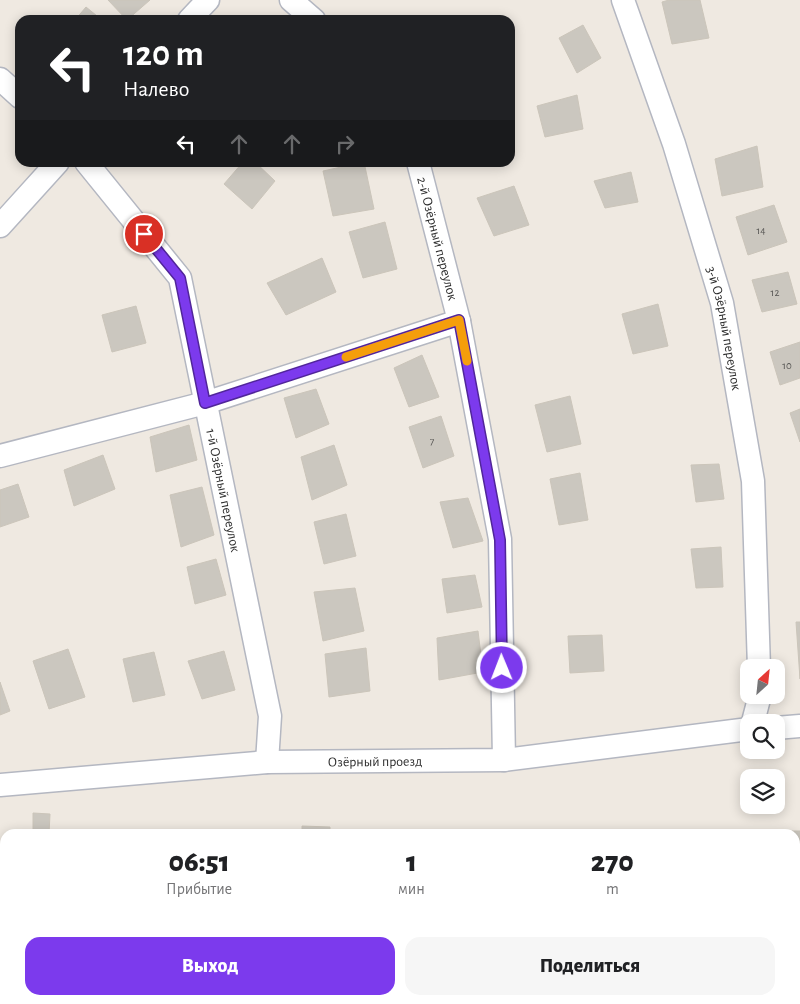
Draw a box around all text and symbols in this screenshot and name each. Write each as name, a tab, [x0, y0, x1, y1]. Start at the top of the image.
icon: left	[40, 35, 105, 100]
text: 120 m	[123, 37, 204, 72]
text: Налево	[123, 78, 189, 100]
icon: left	[172, 130, 200, 158]
icon: ahead	[225, 130, 253, 158]
icon: ahead	[278, 130, 306, 158]
icon: right	[331, 130, 359, 158]
street label: 2-й Озёрный переулок	[414, 175, 460, 303]
pin	[123, 213, 165, 255]
icon: arrive	[130, 220, 158, 248]
house number: 14	[756, 225, 766, 236]
street label: 3-й Озёрный переулок	[703, 265, 743, 392]
house number: 12	[771, 287, 779, 298]
house number: 10	[782, 360, 792, 371]
street label: 1-й Озёрный переулок	[203, 428, 242, 554]
house number: 7	[430, 436, 435, 447]
position arrow	[475, 641, 527, 693]
north arrow	[740, 659, 785, 704]
map controls	[740, 659, 785, 814]
button: search	[740, 714, 785, 759]
street label: Озёрный проезд	[328, 755, 422, 769]
button: layers	[740, 769, 785, 814]
text: 06:51	[168, 847, 230, 877]
text: 1	[406, 847, 417, 877]
text: 270	[591, 847, 634, 877]
text: Прибытие	[166, 881, 232, 897]
text: мин	[398, 881, 425, 897]
text: m	[606, 881, 619, 897]
button: Выход	[25, 937, 395, 995]
button: Поделиться	[405, 937, 775, 995]

